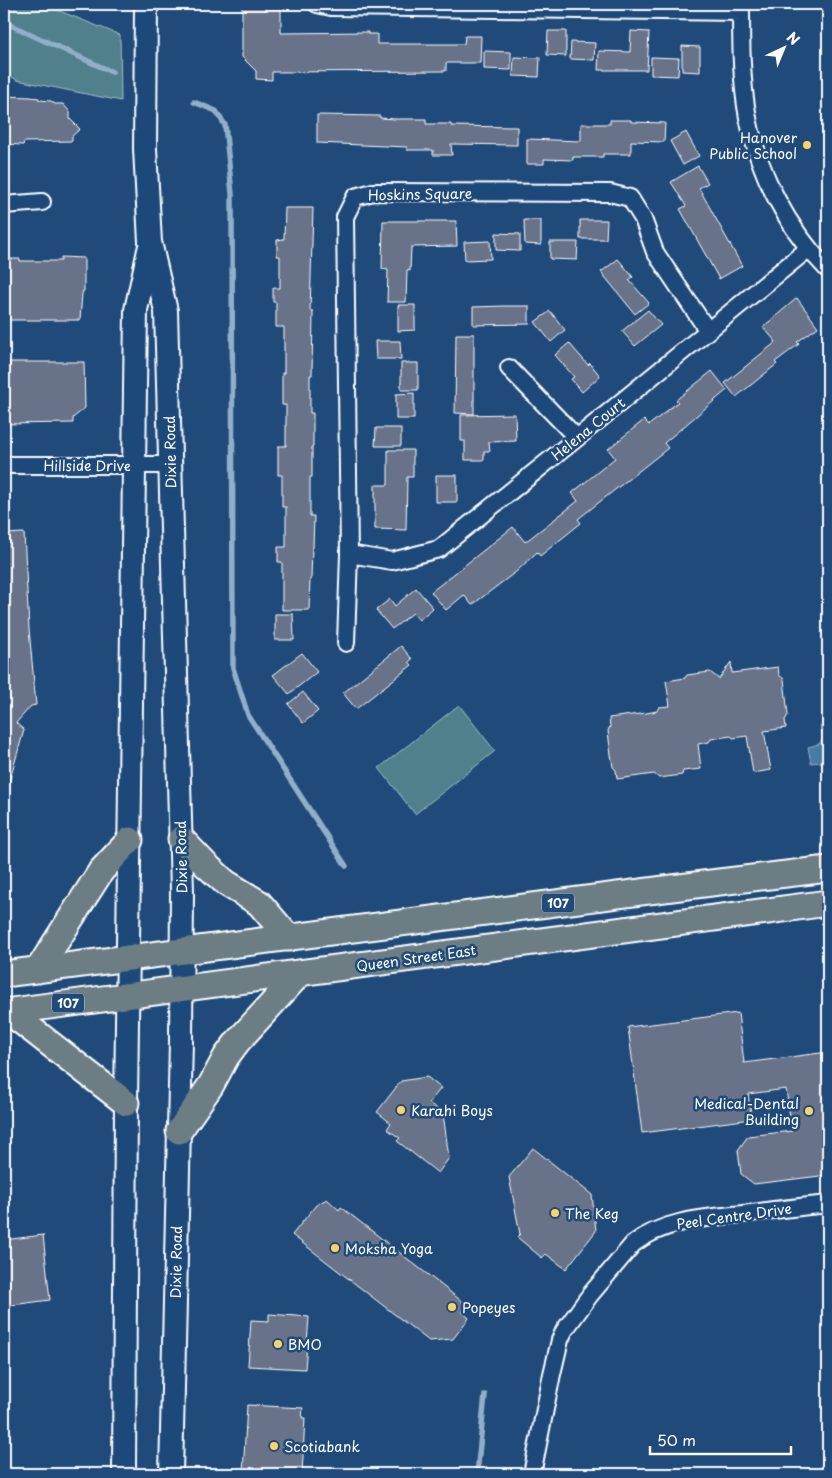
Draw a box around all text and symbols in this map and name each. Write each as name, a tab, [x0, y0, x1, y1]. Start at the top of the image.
north arrow	[760, 22, 810, 72]
text: N	[782, 27, 805, 50]
place label: Hanover Public School	[709, 127, 798, 164]
marker: Hanover Public School	[801, 139, 813, 151]
street label: Hoskins Square	[368, 183, 472, 205]
street label: Helena Court	[546, 392, 630, 465]
street label: Dixie Road	[159, 416, 181, 488]
street label: Hillside Drive	[43, 455, 131, 476]
street label: Dixie Road	[170, 821, 192, 893]
road number: 107	[542, 894, 574, 912]
street label: Queen Street East	[355, 939, 478, 977]
road number: 107	[52, 994, 84, 1012]
place label: Medical-Dental Building	[694, 1093, 799, 1130]
place label: Karahi Boys	[411, 1100, 493, 1121]
marker: Karahi Boys	[395, 1104, 407, 1116]
marker: Medical-Dental Building	[803, 1105, 815, 1117]
street label: Peel Centre Drive	[675, 1198, 793, 1234]
place label: The Keg	[565, 1203, 619, 1224]
marker: The Keg	[549, 1207, 561, 1219]
street label: Dixie Road	[165, 1226, 187, 1298]
place label: Moksha Yoga	[345, 1238, 433, 1259]
marker: Moksha Yoga	[329, 1242, 341, 1254]
place label: Popeyes	[462, 1297, 515, 1318]
marker: Popeyes	[446, 1301, 458, 1313]
place label: BMO	[288, 1334, 322, 1355]
marker: BMO	[272, 1338, 284, 1350]
scale bar	[650, 1423, 791, 1455]
text: 50 m	[657, 1428, 696, 1451]
place label: Scotiabank	[284, 1436, 360, 1457]
marker: Scotiabank	[268, 1440, 280, 1452]

